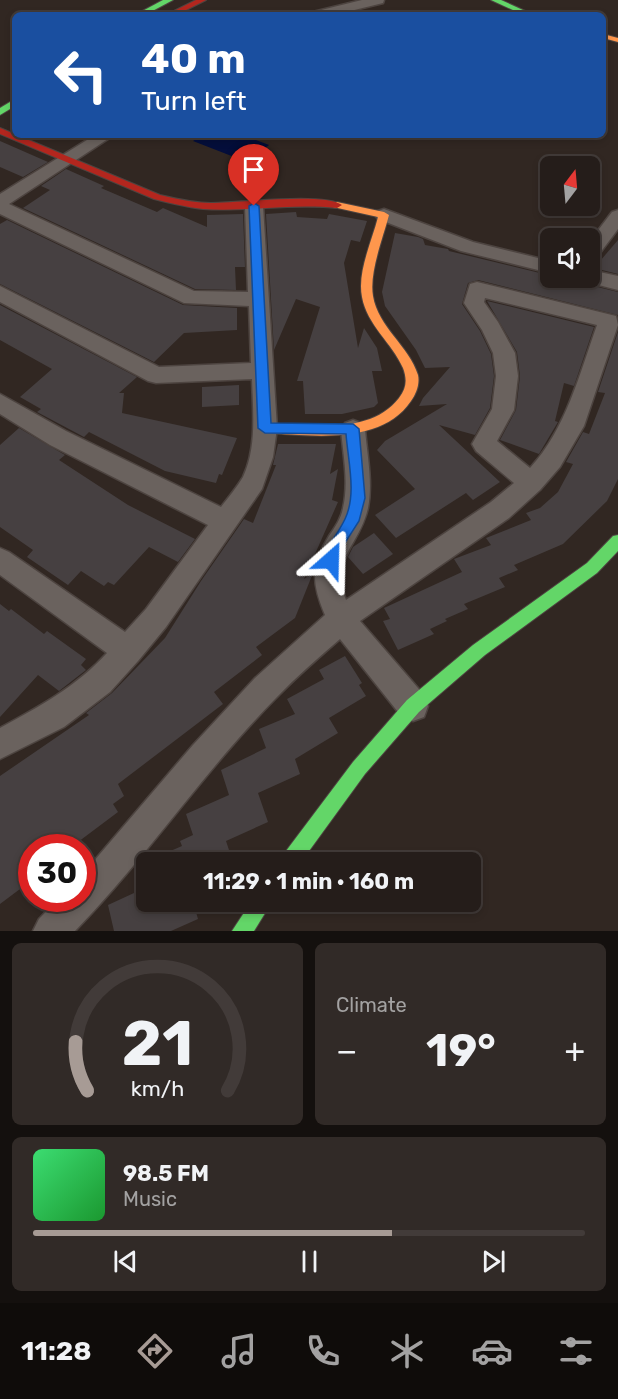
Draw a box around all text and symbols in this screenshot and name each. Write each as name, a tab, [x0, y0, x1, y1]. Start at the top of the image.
text: 40 m	[141, 34, 246, 84]
icon: left	[42, 36, 120, 114]
text: Turn left	[141, 85, 246, 117]
pin	[228, 144, 279, 206]
icon: arrive	[237, 153, 270, 186]
north arrow	[540, 156, 600, 216]
map controls	[540, 156, 600, 288]
button: sound	[540, 228, 600, 288]
position arrow	[299, 528, 363, 592]
speed limit sign: 30	[18, 834, 96, 912]
text: 11:29 · 1 min · 160 m	[203, 868, 414, 895]
text: Climate	[336, 993, 407, 1017]
text: 21	[122, 1007, 193, 1081]
text: 19°	[426, 1024, 496, 1077]
text: −	[336, 1031, 357, 1070]
text: +	[564, 1031, 585, 1070]
text: km/h	[131, 1076, 184, 1101]
text: 98.5 FM	[123, 1160, 209, 1187]
text: Music	[123, 1187, 177, 1211]
icon: previous	[109, 1245, 142, 1278]
icon: pause	[293, 1245, 326, 1278]
icon: next	[477, 1245, 510, 1278]
icon: directions	[134, 1330, 176, 1372]
icon: music	[218, 1330, 260, 1372]
icon: phone	[302, 1330, 344, 1372]
icon: climate	[386, 1330, 428, 1372]
icon: car	[471, 1330, 513, 1372]
icon: filters	[555, 1330, 597, 1372]
text: 11:28	[21, 1335, 92, 1367]

